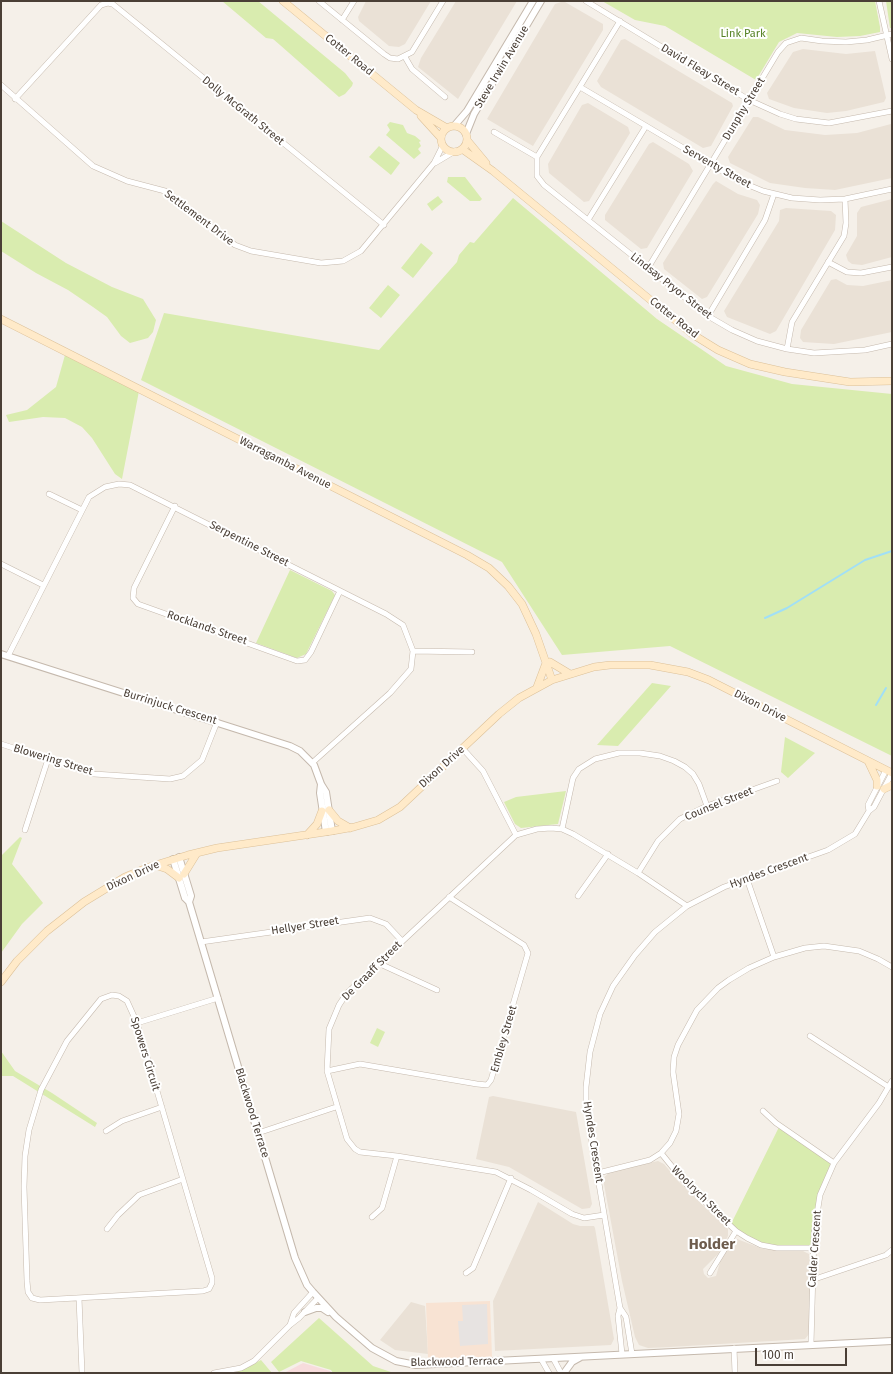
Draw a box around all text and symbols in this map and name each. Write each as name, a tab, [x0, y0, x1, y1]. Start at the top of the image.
street label: Steve Irwin Avenue	[472, 23, 532, 111]
park label: Link Park	[720, 27, 766, 41]
street label: Cotter Road	[322, 31, 376, 79]
street label: David Fleay Street	[658, 41, 742, 99]
street label: Dolly McGrath Street	[199, 74, 287, 148]
street label: Dunphy Street	[720, 75, 768, 143]
street label: Serventy Street	[681, 143, 753, 191]
street label: Settlement Drive	[162, 188, 236, 248]
street label: Lindsay Pryor Street	[628, 250, 714, 322]
street label: Cotter Road	[647, 295, 701, 341]
street label: Warragamba Avenue	[237, 434, 333, 492]
street label: Serpentine Street	[207, 518, 291, 570]
street label: Rocklands Street	[165, 608, 249, 648]
street label: Burrinjuck Crescent	[122, 687, 218, 727]
street label: Dixon Drive	[732, 687, 788, 725]
street label: Blowering Street	[12, 742, 94, 778]
street label: Dixon Drive	[416, 743, 468, 791]
street label: Counsel Street	[683, 784, 755, 824]
street label: Hyndes Crescent	[728, 851, 810, 891]
street label: Dixon Drive	[104, 858, 162, 894]
street label: Hellyer Street	[270, 914, 340, 938]
street label: De Graaff Street	[339, 938, 405, 1004]
street label: Embley Street	[488, 1004, 520, 1074]
street label: Spowers Circuit	[127, 1015, 163, 1093]
street label: Blackwood Terrace	[232, 1067, 272, 1159]
street label: Hyndes Crescent	[580, 1100, 606, 1184]
street label: Woolrych Street	[668, 1163, 734, 1229]
street label: Calder Crescent	[806, 1210, 824, 1288]
district label: Holder	[689, 1236, 735, 1254]
scale bar	[757, 1340, 849, 1366]
text: 100 m	[762, 1348, 794, 1362]
street label: Blackwood Terrace	[410, 1355, 504, 1369]

